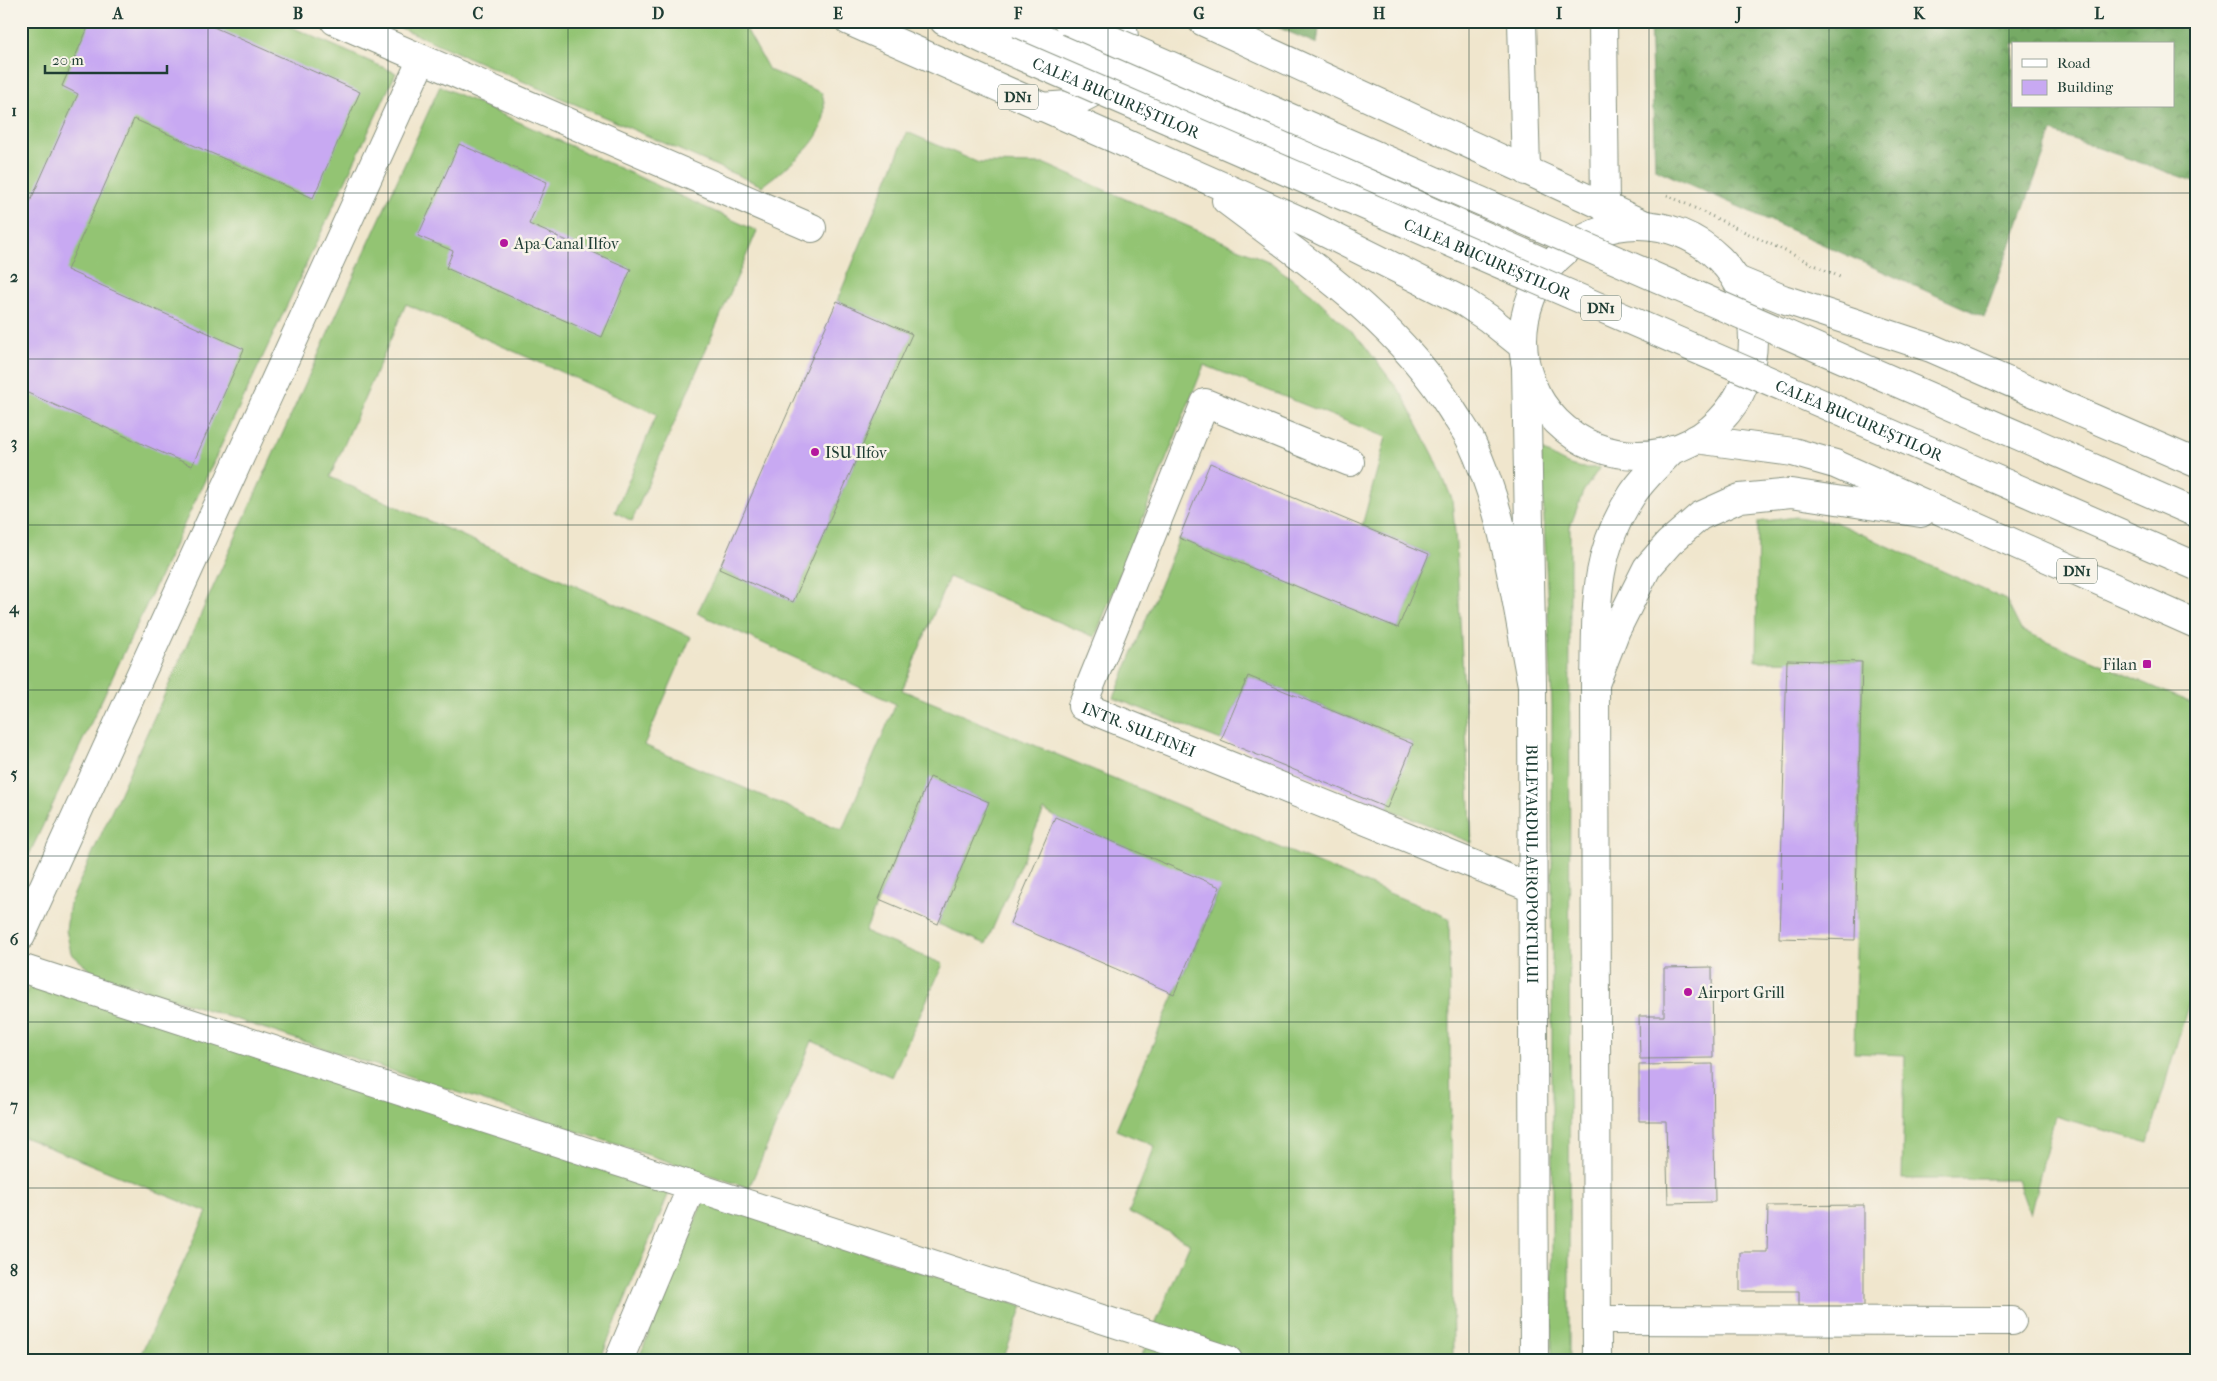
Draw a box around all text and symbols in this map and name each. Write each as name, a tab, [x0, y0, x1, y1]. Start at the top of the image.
text: A	[112, 4, 124, 23]
text: B	[293, 4, 303, 23]
text: C	[473, 4, 484, 23]
text: D	[652, 4, 664, 23]
text: E	[833, 4, 843, 23]
text: F	[1013, 4, 1023, 23]
text: G	[1193, 4, 1205, 23]
text: H	[1373, 4, 1386, 23]
text: I	[1556, 4, 1563, 23]
text: J	[1734, 4, 1742, 24]
text: K	[1913, 4, 1926, 23]
text: L	[2094, 4, 2104, 23]
scale bar	[45, 42, 168, 74]
legend	[2012, 42, 2174, 108]
text: 20 m	[52, 51, 84, 69]
street label: CALEA BUCUREȘTILOR	[1030, 53, 1204, 143]
text: Road	[2057, 54, 2091, 72]
text: Building	[2057, 78, 2114, 96]
road number: DN1	[998, 84, 1038, 110]
text: 1	[11, 101, 17, 120]
street label: CALEA BUCUREȘTILOR	[1401, 214, 1576, 304]
place label: Apa-Canal Ilfov	[513, 234, 620, 253]
marker: Apa-Canal Ilfov	[498, 237, 510, 249]
text: 2	[10, 267, 18, 286]
road number: DN1	[1581, 296, 1621, 320]
street label: CALEA BUCUREȘTILOR	[1773, 375, 1947, 465]
text: 3	[11, 433, 17, 453]
place label: ISU Ilfov	[825, 443, 888, 462]
marker: ISU Ilfov	[809, 446, 821, 458]
road number: DN1	[2057, 558, 2097, 584]
text: 4	[8, 598, 20, 618]
place label: Filan	[2103, 655, 2138, 674]
marker: Filan	[2141, 658, 2153, 670]
street label: INTR. SULFINEI	[1079, 698, 1199, 761]
street label: BULEVARDUL AEROPORTULUI	[1523, 744, 1542, 984]
text: 5	[11, 764, 18, 783]
text: 6	[10, 930, 19, 949]
place label: Airport Grill	[1697, 983, 1785, 1002]
marker: Airport Grill	[1682, 986, 1694, 998]
text: 7	[9, 1096, 18, 1115]
text: 8	[10, 1261, 18, 1280]

